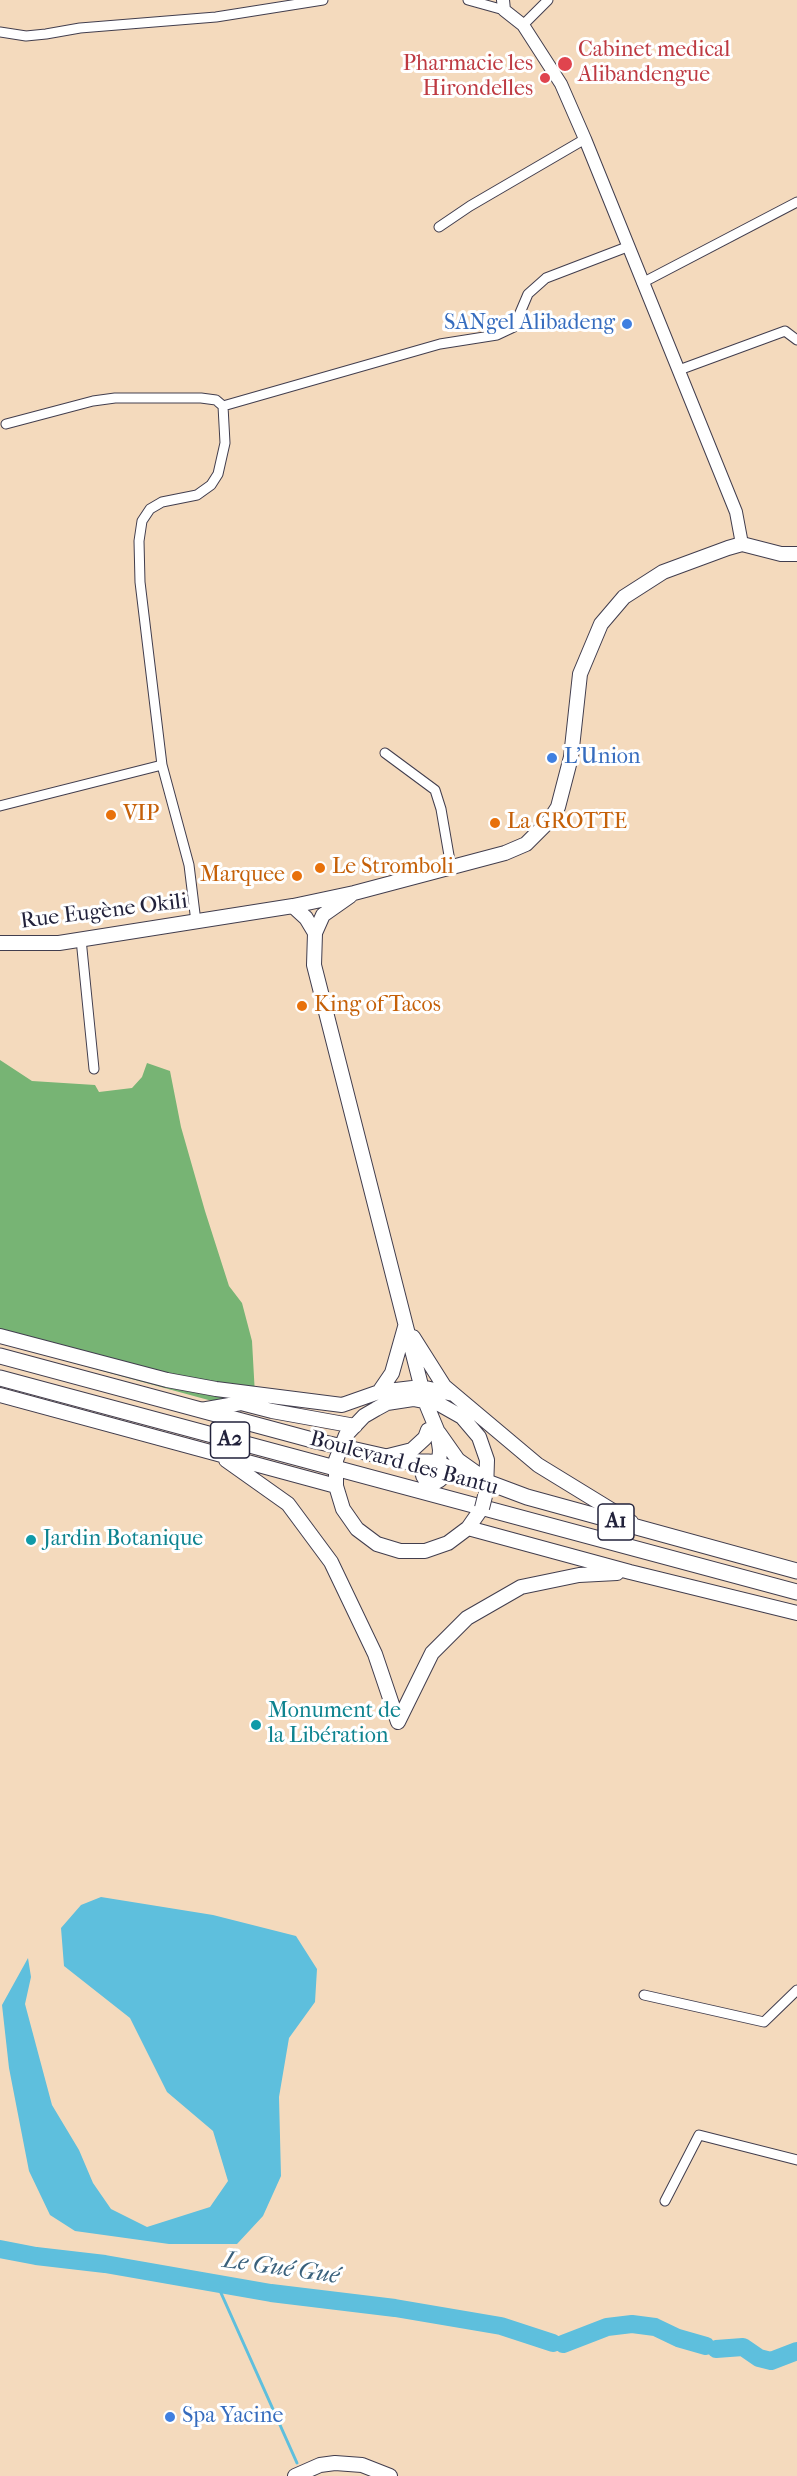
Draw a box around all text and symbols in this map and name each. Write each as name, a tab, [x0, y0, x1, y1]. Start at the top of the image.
place label: Cabinet medical Alibandengue	[578, 38, 730, 90]
place label: Pharmacie les Hirondelles	[403, 52, 533, 104]
marker: Cabinet medical Alibandengue	[556, 55, 574, 73]
marker: Pharmacie les Hirondelles	[538, 71, 552, 85]
place label: SANgel Alibadeng	[444, 311, 615, 337]
marker: SANgel Alibadeng	[620, 317, 634, 331]
place label: L’Union	[564, 745, 641, 771]
marker: L’Union	[545, 751, 559, 765]
place label: VIP	[123, 802, 159, 828]
marker: VIP	[104, 808, 118, 822]
place label: La GROTTE	[507, 810, 627, 836]
marker: La GROTTE	[488, 816, 502, 830]
place label: Le Stromboli	[332, 855, 454, 881]
marker: Le Stromboli	[313, 861, 327, 875]
place label: Marquee	[200, 863, 285, 889]
marker: Marquee	[290, 869, 304, 883]
street label: Rue Eugène Okili	[19, 889, 189, 935]
place label: King of Tacos	[314, 993, 441, 1019]
marker: King of Tacos	[295, 999, 309, 1013]
road number: A2	[210, 1422, 250, 1458]
street label: Boulevard des Bantu	[307, 1426, 501, 1502]
road number: A1	[598, 1504, 634, 1540]
place label: Jardin Botanique	[43, 1527, 203, 1553]
marker: Jardin Botanique	[24, 1533, 38, 1547]
place label: Monument de la Libération	[268, 1699, 401, 1750]
marker: Monument de la Libération	[249, 1718, 263, 1732]
water label: Le Gué Gué	[221, 2247, 341, 2291]
place label: Spa Yacine	[182, 2404, 283, 2430]
marker: Spa Yacine	[163, 2410, 177, 2424]

